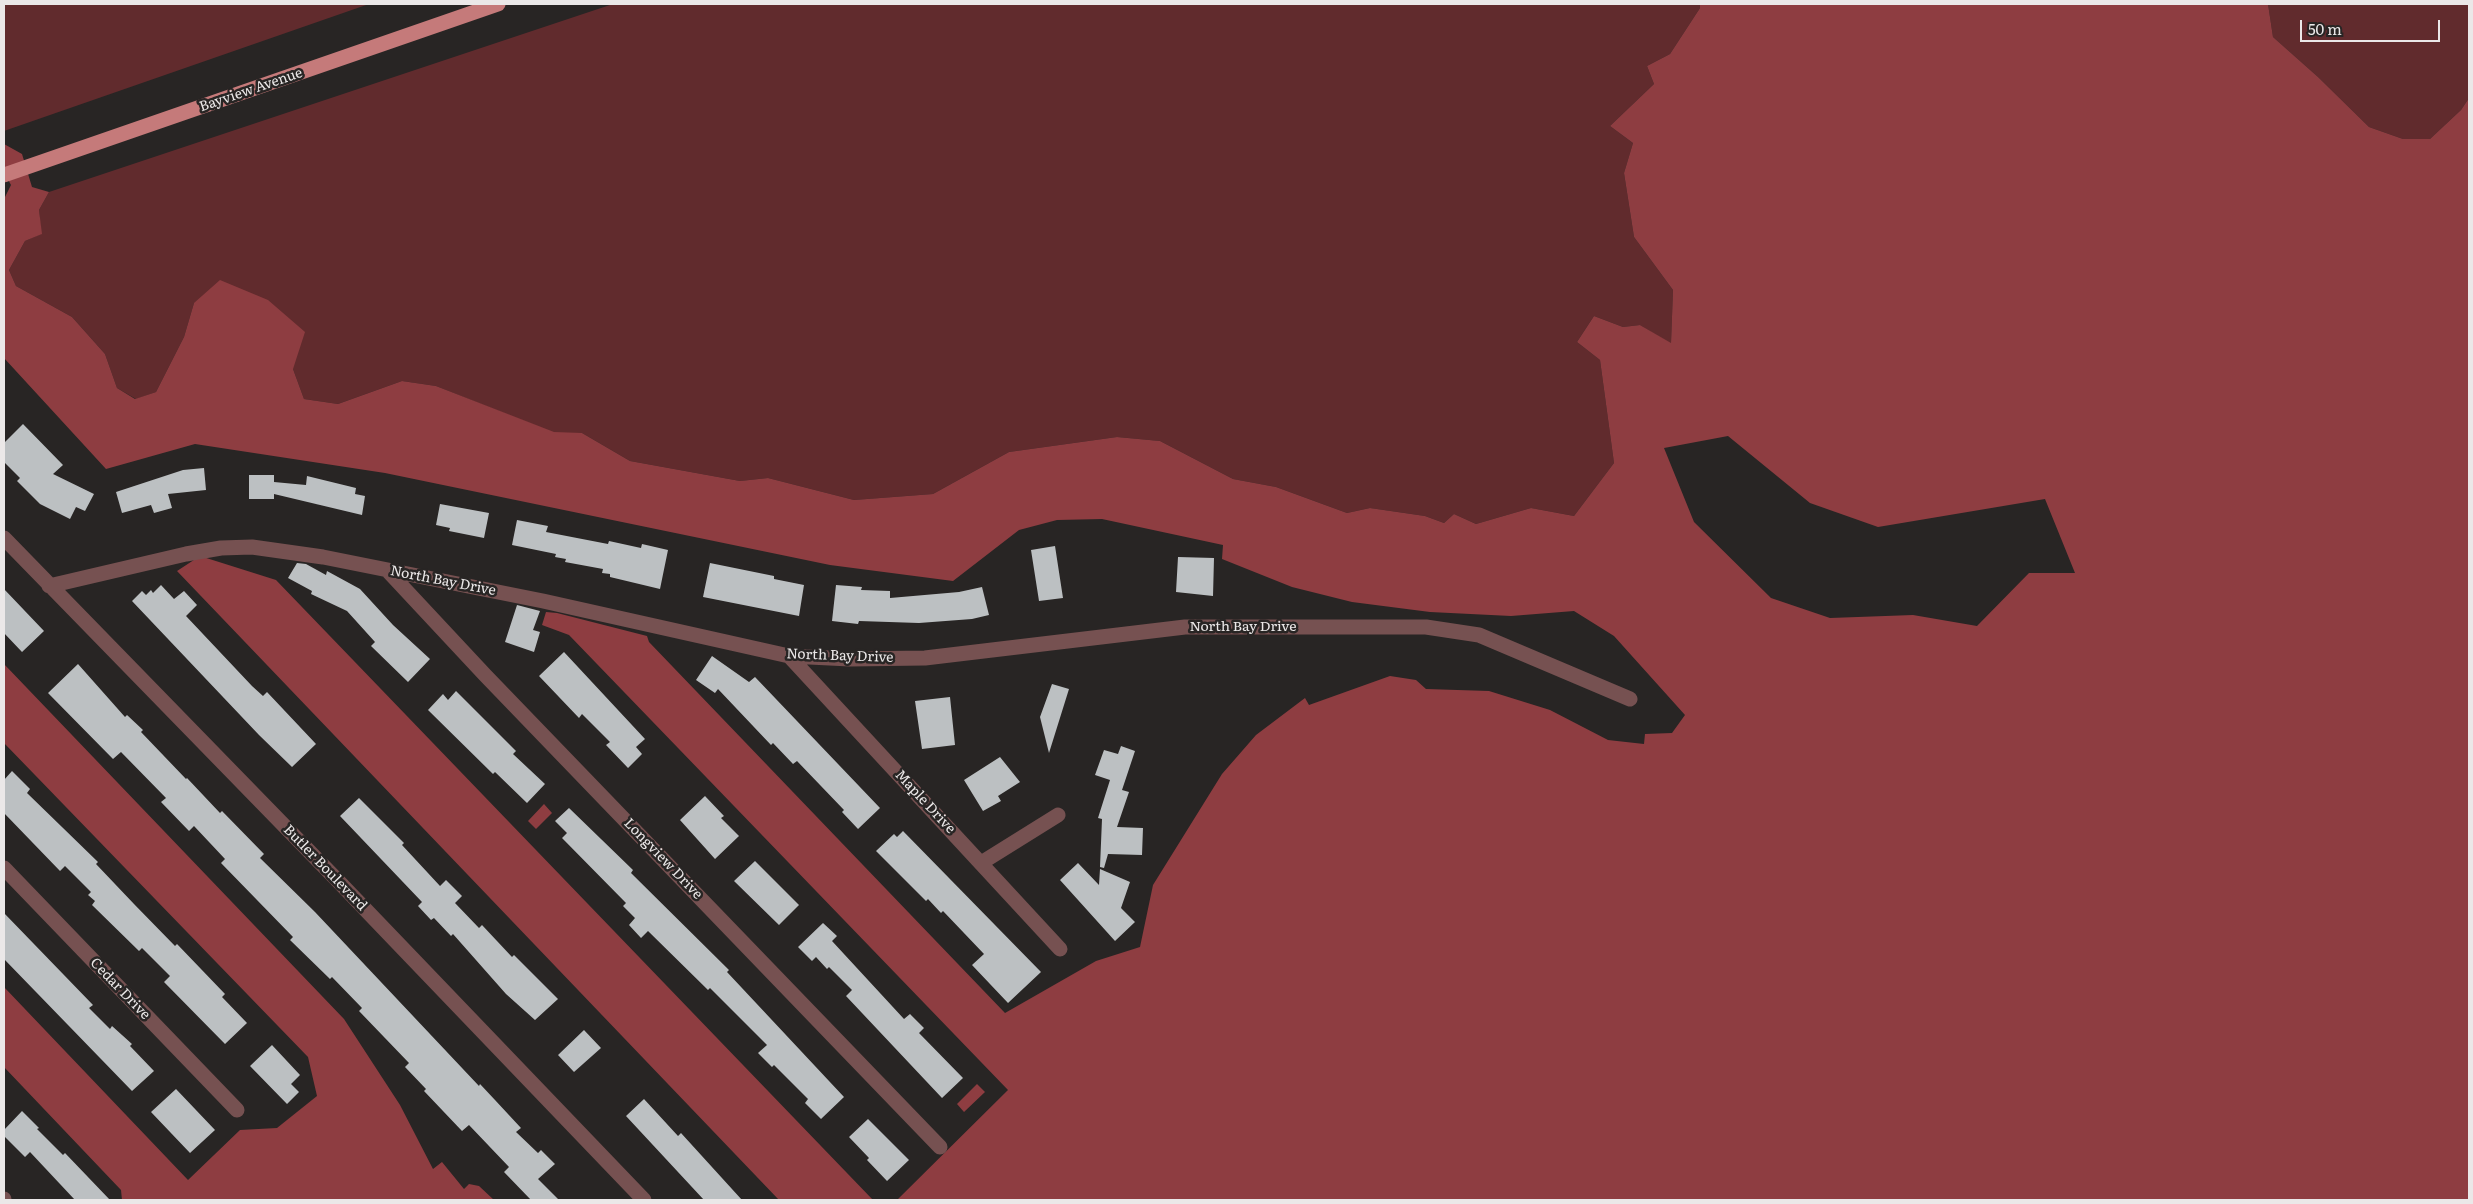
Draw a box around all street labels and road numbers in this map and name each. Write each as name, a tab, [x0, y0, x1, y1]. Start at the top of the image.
street label: Bayview Avenue	[197, 64, 305, 116]
street label: North Bay Drive	[389, 563, 497, 599]
street label: North Bay Drive	[1189, 619, 1297, 635]
street label: North Bay Drive	[786, 646, 894, 666]
street label: Maple Drive	[891, 767, 959, 837]
street label: Longview Drive	[620, 815, 706, 903]
street label: Butler Boulevard	[280, 822, 370, 914]
street label: Cedar Drive	[86, 955, 154, 1023]

